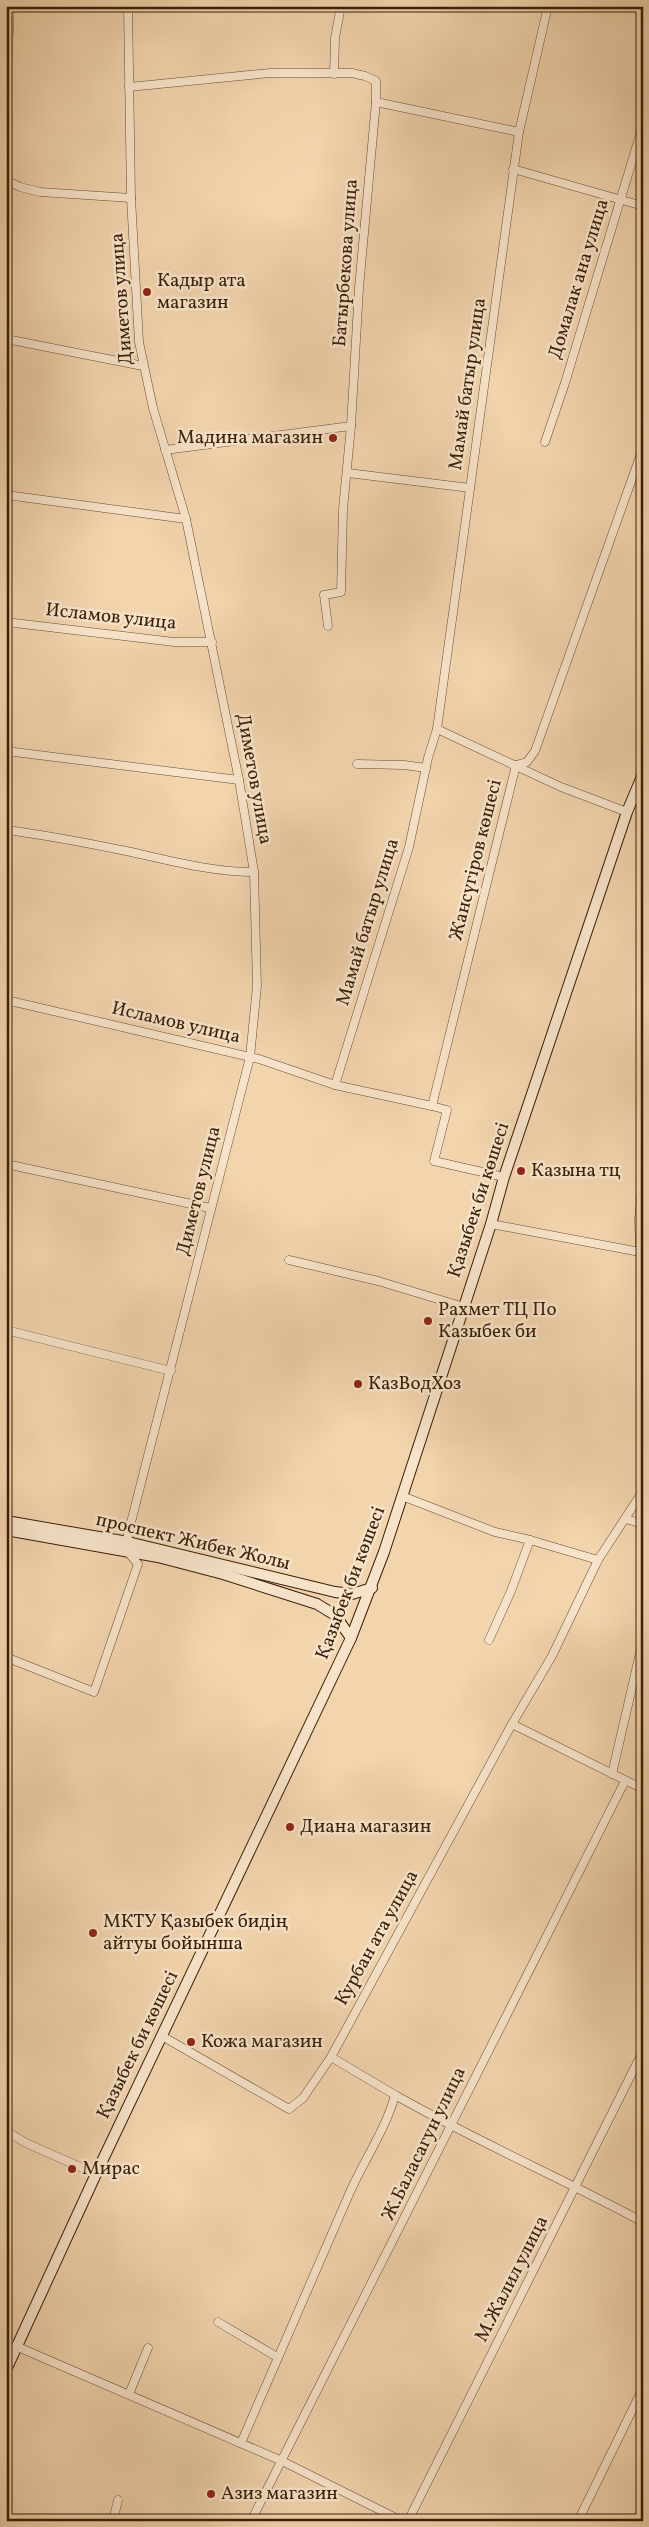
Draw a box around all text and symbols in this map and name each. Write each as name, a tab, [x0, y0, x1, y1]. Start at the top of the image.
street label: Батырбекова улица	[327, 178, 365, 348]
street label: Домалак ана улица	[542, 196, 616, 362]
street label: Диметов улица	[104, 232, 140, 366]
place label: Кадыр ата магазин	[157, 268, 246, 316]
marker: Кадыр ата магазин	[141, 286, 153, 298]
street label: Мамай батыр улица	[443, 296, 493, 472]
place label: Мадина магазин	[177, 425, 323, 451]
marker: Мадина магазин	[327, 432, 339, 444]
street label: Исламов улица	[44, 597, 178, 637]
street label: Диметов улица	[230, 711, 278, 847]
street label: Жансүгіров көшесі	[443, 776, 509, 943]
street label: Мамай батыр улица	[330, 835, 406, 1009]
street label: Исламов улица	[109, 996, 243, 1050]
street label: Қазыбек би көшесі	[442, 1119, 516, 1281]
street label: Диметов улица	[170, 1123, 228, 1259]
place label: Казына тц	[531, 1158, 621, 1184]
marker: Казына тц	[515, 1165, 527, 1177]
place label: Рахмет ТЦ По Казыбек би	[438, 1297, 557, 1345]
marker: Рахмет ТЦ По Казыбек би	[422, 1315, 434, 1327]
place label: КазВодХоз	[368, 1371, 461, 1397]
marker: КазВодХоз	[352, 1378, 364, 1390]
street label: Қазыбек би көшесі	[310, 1502, 392, 1663]
street label: проспект Жибек Жолы	[93, 1507, 293, 1577]
place label: Диана магазин	[300, 1814, 431, 1840]
marker: Диана магазин	[284, 1821, 296, 1833]
street label: Курбан ата улица	[329, 1866, 425, 2010]
place label: МКТУ Қазыбек бидің айтуы бойынша	[103, 1909, 288, 1957]
marker: МКТУ Қазыбек бидің айтуы бойынша	[87, 1927, 99, 1939]
street label: Қазыбек би көшесі	[91, 1966, 185, 2124]
place label: Кожа магазин	[201, 2029, 323, 2055]
marker: Кожа магазин	[185, 2036, 197, 2048]
street label: Ж.Баласагун улица	[375, 2063, 473, 2225]
place label: Мирас	[82, 2156, 140, 2182]
marker: Мирас	[66, 2163, 78, 2175]
street label: М.Жалил улица	[469, 2211, 555, 2347]
place label: Азиз магазин	[221, 2481, 338, 2507]
marker: Азиз магазин	[205, 2488, 217, 2500]

